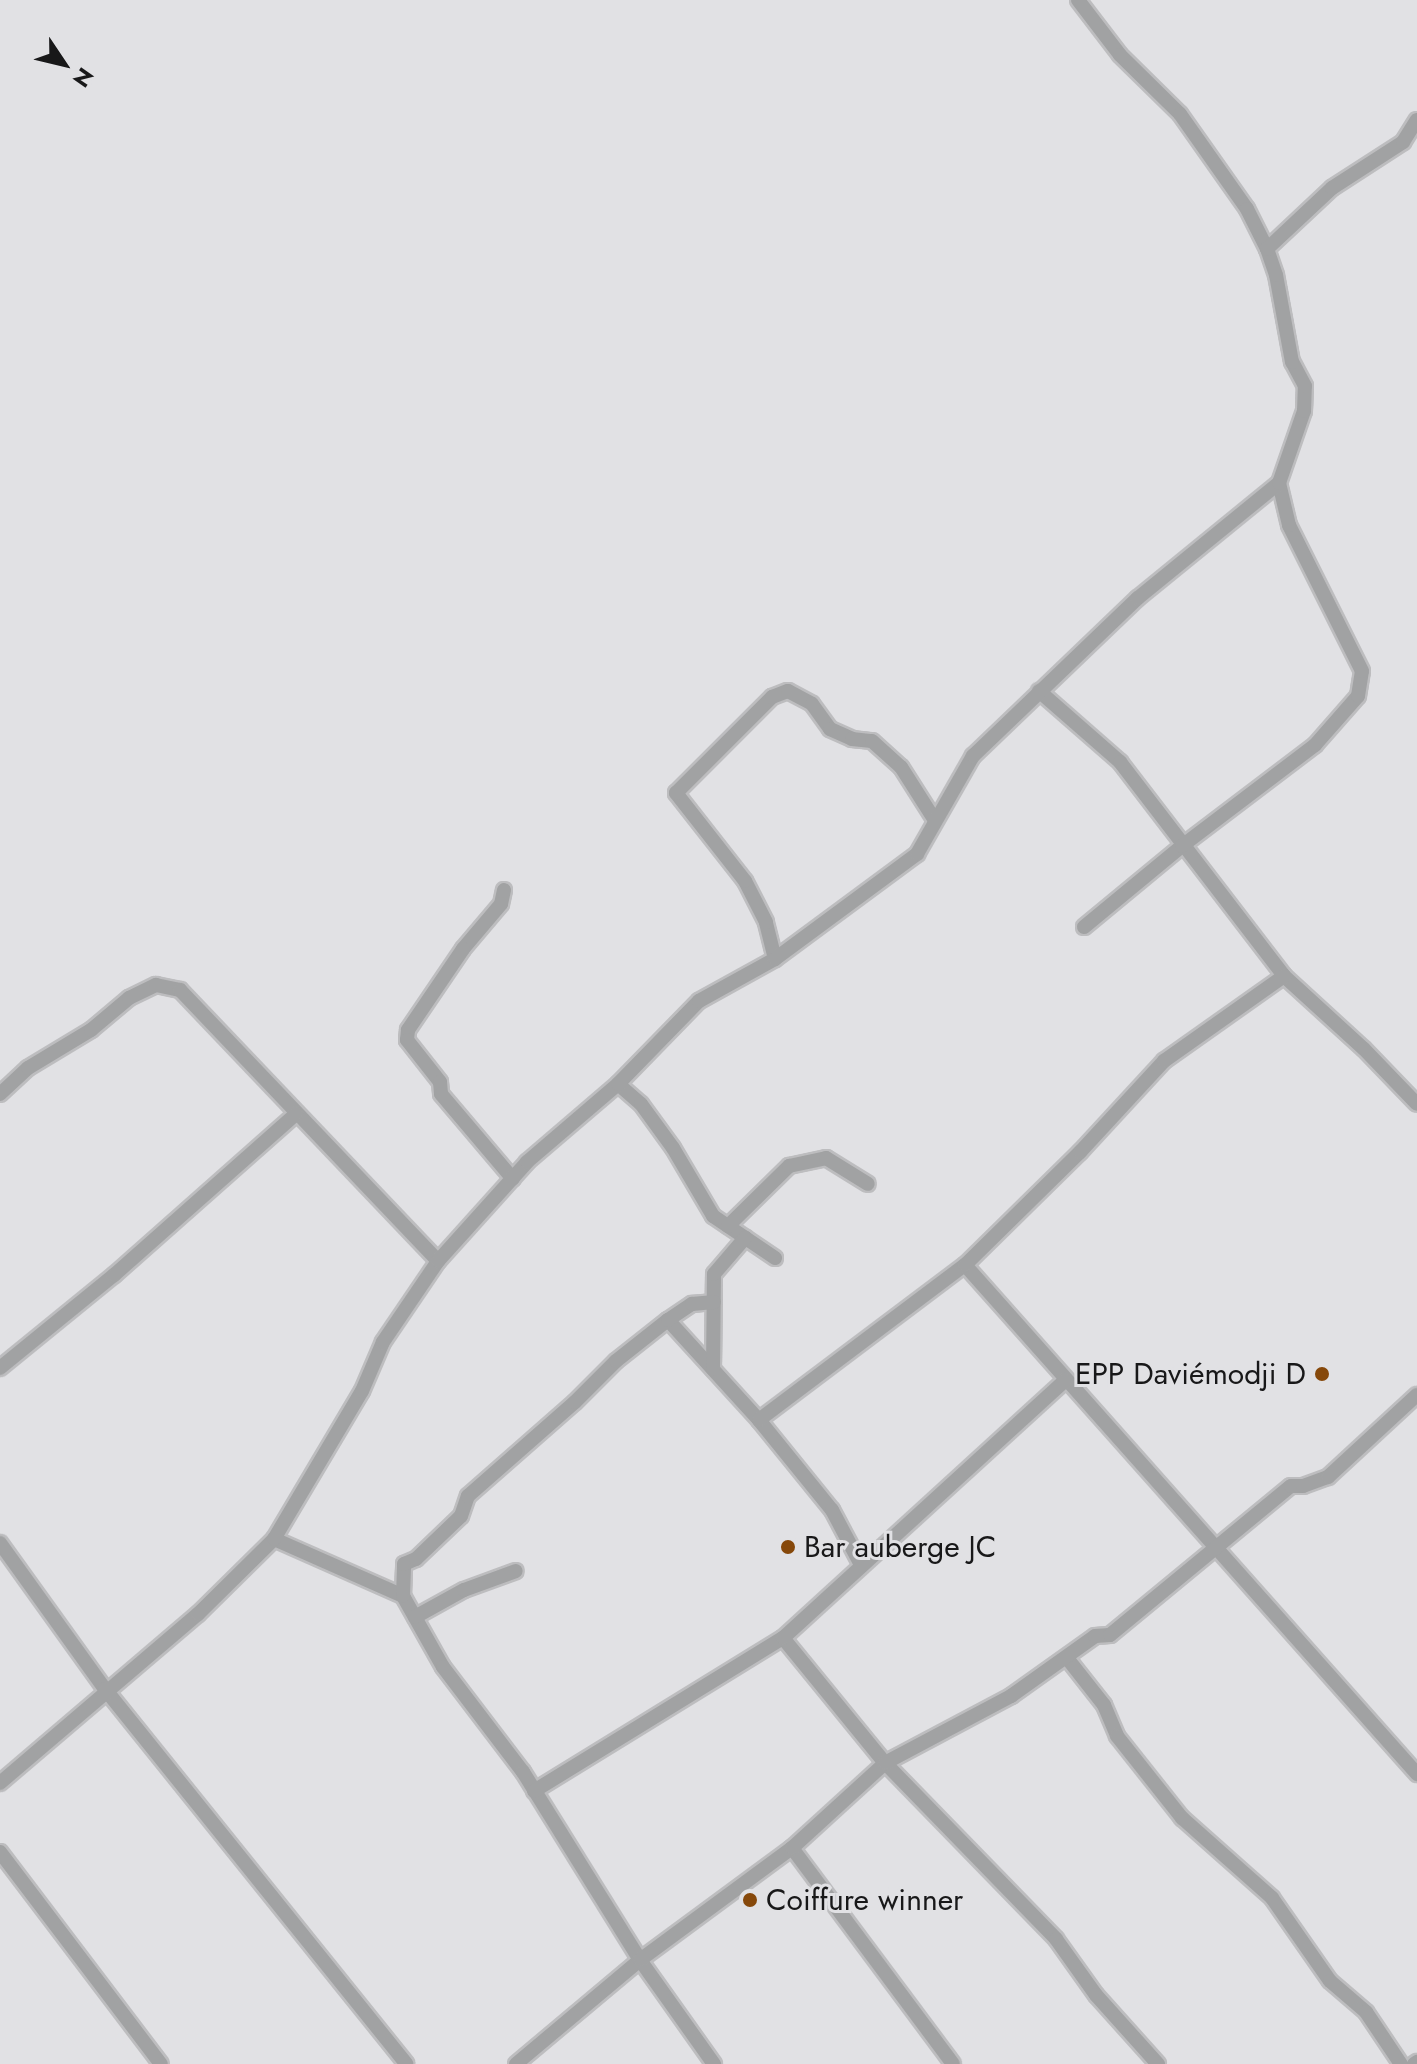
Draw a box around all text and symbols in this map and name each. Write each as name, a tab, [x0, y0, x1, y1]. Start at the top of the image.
north arrow	[24, 24, 104, 104]
text: N	[66, 61, 102, 94]
place label: EPP Daviémodji D	[1075, 1356, 1306, 1392]
marker: EPP Daviémodji D	[1313, 1365, 1331, 1383]
place label: Bar auberge JC	[804, 1529, 996, 1565]
marker: Bar auberge JC	[779, 1538, 797, 1556]
place label: Coiffure winner	[766, 1882, 963, 1918]
marker: Coiffure winner	[741, 1891, 759, 1909]

